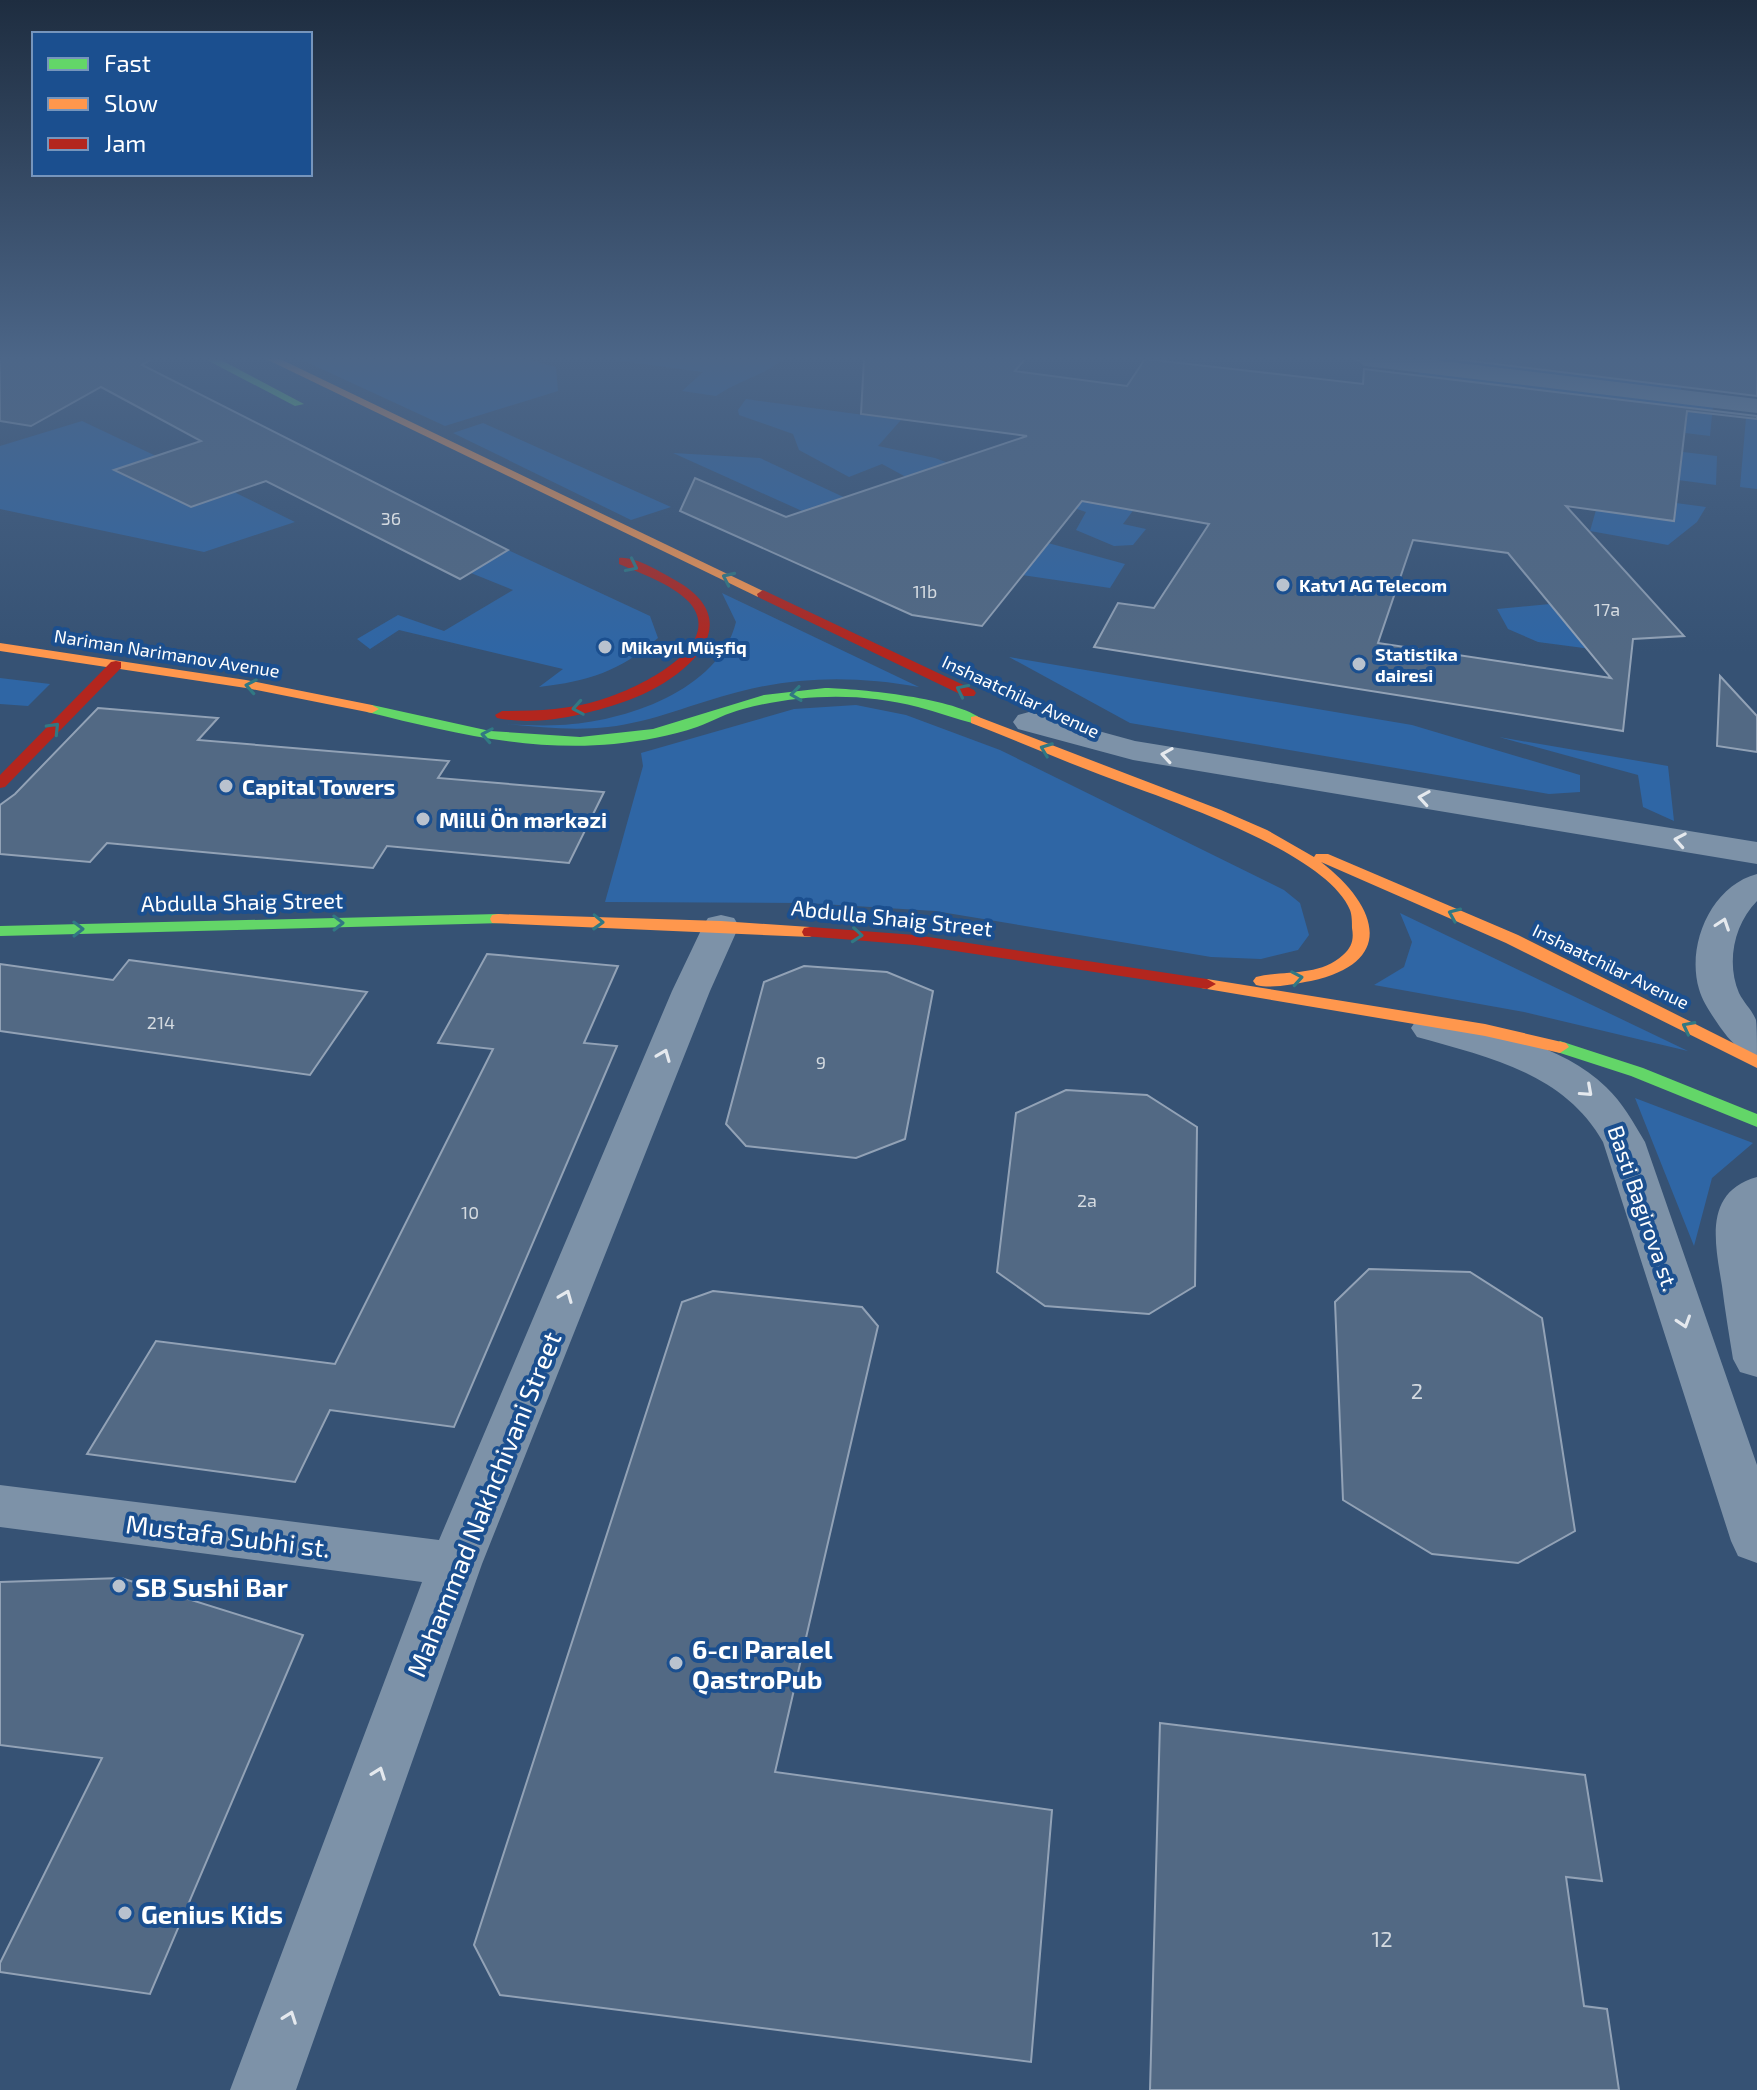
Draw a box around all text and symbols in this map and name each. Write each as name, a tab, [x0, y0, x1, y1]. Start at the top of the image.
legend	[32, 32, 312, 176]
text: Fast	[104, 48, 151, 77]
text: Slow	[104, 88, 158, 117]
text: Jam	[104, 128, 146, 157]
house number: 36	[381, 507, 401, 529]
one-way arrow	[624, 556, 639, 572]
one-way arrow	[721, 572, 736, 588]
place label: Katv1 AG Telecom	[1299, 574, 1447, 596]
marker: Katv1 AG Telecom	[1274, 576, 1292, 594]
house number: 11b	[913, 580, 937, 602]
house number: 17a	[1594, 598, 1620, 620]
street label: Nariman Narimanov Avenue	[53, 624, 281, 682]
place label: Mikayıl Müşfiq	[621, 636, 747, 659]
marker: Mikayıl Müşfiq	[596, 638, 614, 656]
place label: Statistika dairesi	[1375, 643, 1458, 686]
street label: Inshaatchilar Avenue	[939, 650, 1103, 742]
marker: Statistika dairesi	[1350, 655, 1368, 673]
one-way arrow	[244, 678, 258, 695]
one-way arrow	[956, 684, 971, 700]
one-way arrow	[789, 685, 803, 702]
one-way arrow	[571, 699, 585, 716]
one-way arrow	[45, 723, 59, 737]
one-way arrow	[480, 727, 494, 744]
one-way arrow	[1040, 742, 1054, 759]
one-way arrow	[1160, 747, 1174, 764]
place label: Capital Towers	[242, 773, 395, 799]
marker: Capital Towers	[217, 777, 235, 795]
one-way arrow	[1417, 790, 1430, 807]
place label: Milli Ön mərkəzi	[439, 806, 607, 832]
marker: Milli Ön mərkəzi	[414, 810, 432, 828]
one-way arrow	[1673, 832, 1687, 849]
street label: Abdulla Shaig Street	[141, 886, 343, 916]
street label: Abdulla Shaig Street	[790, 893, 994, 941]
one-way arrow	[1447, 907, 1462, 923]
one-way arrow	[592, 913, 605, 930]
one-way arrow	[332, 914, 345, 931]
one-way arrow	[1714, 918, 1730, 932]
street label: Inshaatchilar Avenue	[1529, 919, 1693, 1013]
one-way arrow	[72, 920, 85, 938]
one-way arrow	[851, 926, 864, 943]
one-way arrow	[1290, 970, 1304, 987]
house number: 214	[147, 1011, 175, 1033]
one-way arrow	[1681, 1021, 1696, 1036]
one-way arrow	[655, 1049, 671, 1064]
house number: 9	[816, 1051, 826, 1073]
one-way arrow	[1578, 1081, 1593, 1095]
street label: Basti Bagirova st.	[1604, 1122, 1684, 1294]
house number: 2a	[1077, 1189, 1097, 1211]
house number: 10	[461, 1201, 479, 1223]
one-way arrow	[556, 1290, 572, 1304]
one-way arrow	[1675, 1315, 1691, 1328]
street label: Mahammad Nakhchivani Street	[399, 1327, 567, 1681]
house number: 2	[1411, 1377, 1423, 1403]
street label: Mustafa Subhi st.	[124, 1507, 332, 1563]
place label: SB Sushi Bar	[135, 1571, 288, 1602]
marker: SB Sushi Bar	[110, 1577, 128, 1595]
place label: 6-cı Paralel QastroPub	[692, 1633, 833, 1695]
marker: 6-cı Paralel QastroPub	[667, 1654, 685, 1672]
one-way arrow	[369, 1766, 386, 1780]
place label: Genius Kids	[141, 1898, 283, 1929]
marker: Genius Kids	[116, 1904, 134, 1922]
house number: 12	[1371, 1925, 1393, 1951]
one-way arrow	[280, 2011, 296, 2025]

